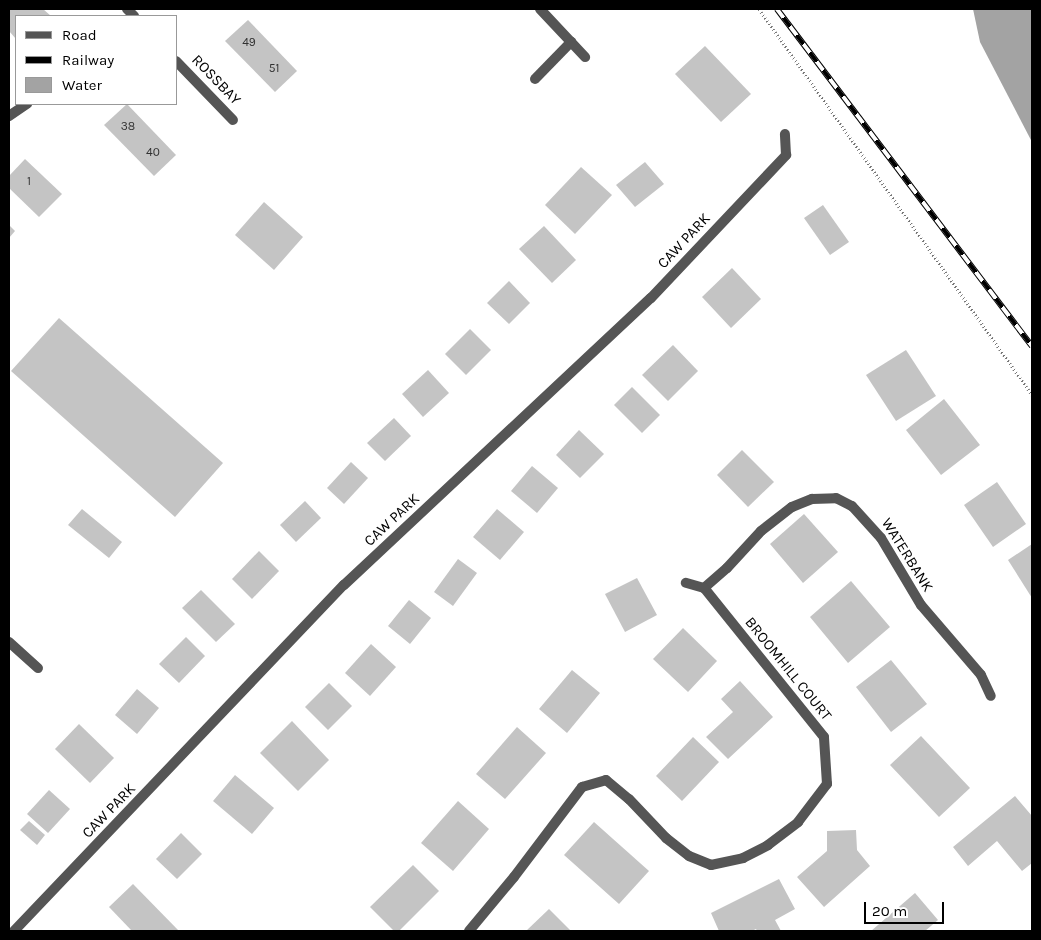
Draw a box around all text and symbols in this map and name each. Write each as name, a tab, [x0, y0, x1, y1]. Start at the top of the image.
legend	[15, 15, 178, 105]
text: Road	[62, 26, 97, 44]
house number: 49	[242, 36, 256, 50]
text: Railway	[62, 51, 114, 69]
street label: ROSSBAY	[188, 51, 244, 109]
house number: 51	[269, 62, 279, 76]
text: Water	[62, 76, 102, 94]
house number: 38	[121, 120, 135, 134]
house number: 40	[146, 146, 160, 160]
house number: 1	[27, 175, 31, 189]
street label: CAW PARK	[654, 210, 714, 272]
street label: CAW PARK	[361, 490, 423, 550]
street label: WATERBANK	[877, 515, 937, 595]
street label: BROOMHILL COURT	[741, 614, 835, 724]
street label: CAW PARK	[79, 780, 139, 842]
scale bar	[866, 892, 946, 924]
text: 20 m	[872, 902, 907, 920]

